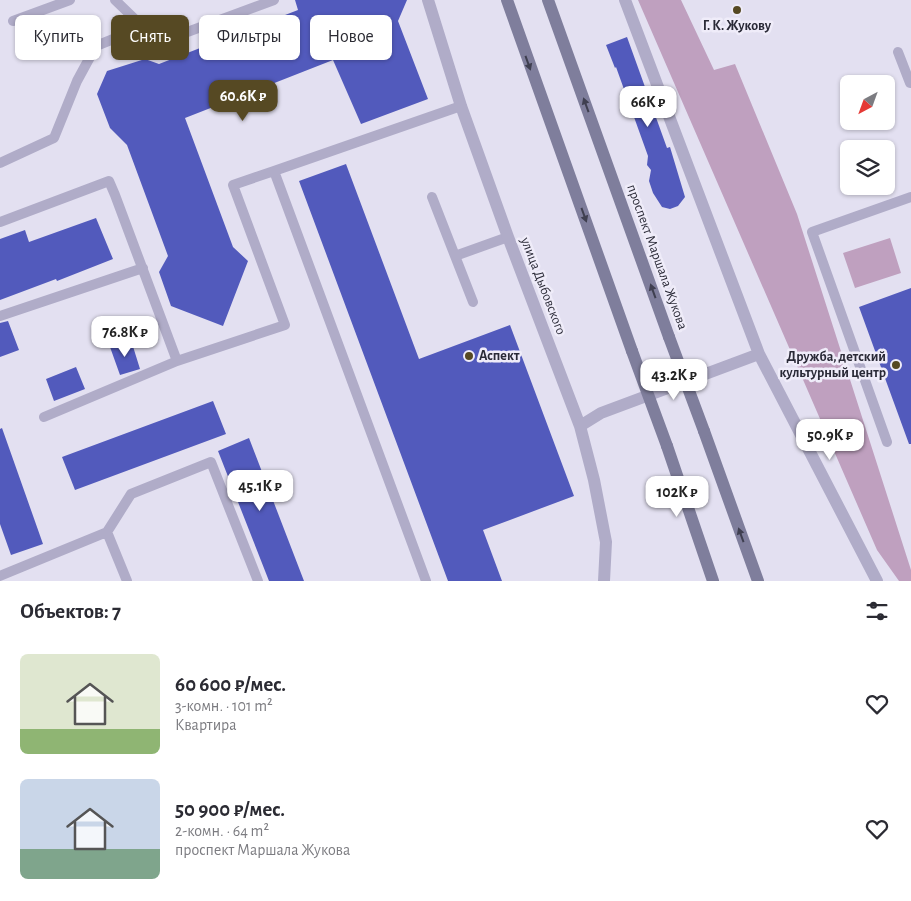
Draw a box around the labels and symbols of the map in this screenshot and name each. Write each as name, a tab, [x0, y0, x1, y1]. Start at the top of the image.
marker: Г. К. Жукову	[731, 4, 743, 16]
place label: Г. К. Жукову	[703, 19, 772, 33]
one-way arrow	[525, 55, 533, 70]
north arrow	[840, 75, 895, 130]
pin: 60.6K ₽	[197, 80, 289, 122]
pin: 66K ₽	[613, 86, 683, 128]
one-way arrow	[581, 97, 589, 112]
street label: проспект Маршала Жукова	[624, 183, 690, 332]
one-way arrow	[581, 208, 588, 223]
street label: улица Дыбовского	[518, 235, 568, 337]
one-way arrow	[649, 283, 656, 298]
pin: 76.8K ₽	[79, 316, 171, 358]
place label: Аспект	[479, 349, 520, 363]
marker: Аспект	[463, 350, 475, 362]
place label: Дружба, детский культурный центр	[779, 350, 886, 380]
pin: 43.2K ₽	[628, 358, 720, 401]
marker: Дружба, детский культурный центр	[890, 359, 902, 371]
pin: 50.9K ₽	[784, 418, 876, 461]
pin: 45.1K ₽	[214, 470, 306, 512]
pin: 102K ₽	[636, 476, 718, 518]
one-way arrow	[737, 527, 745, 542]

